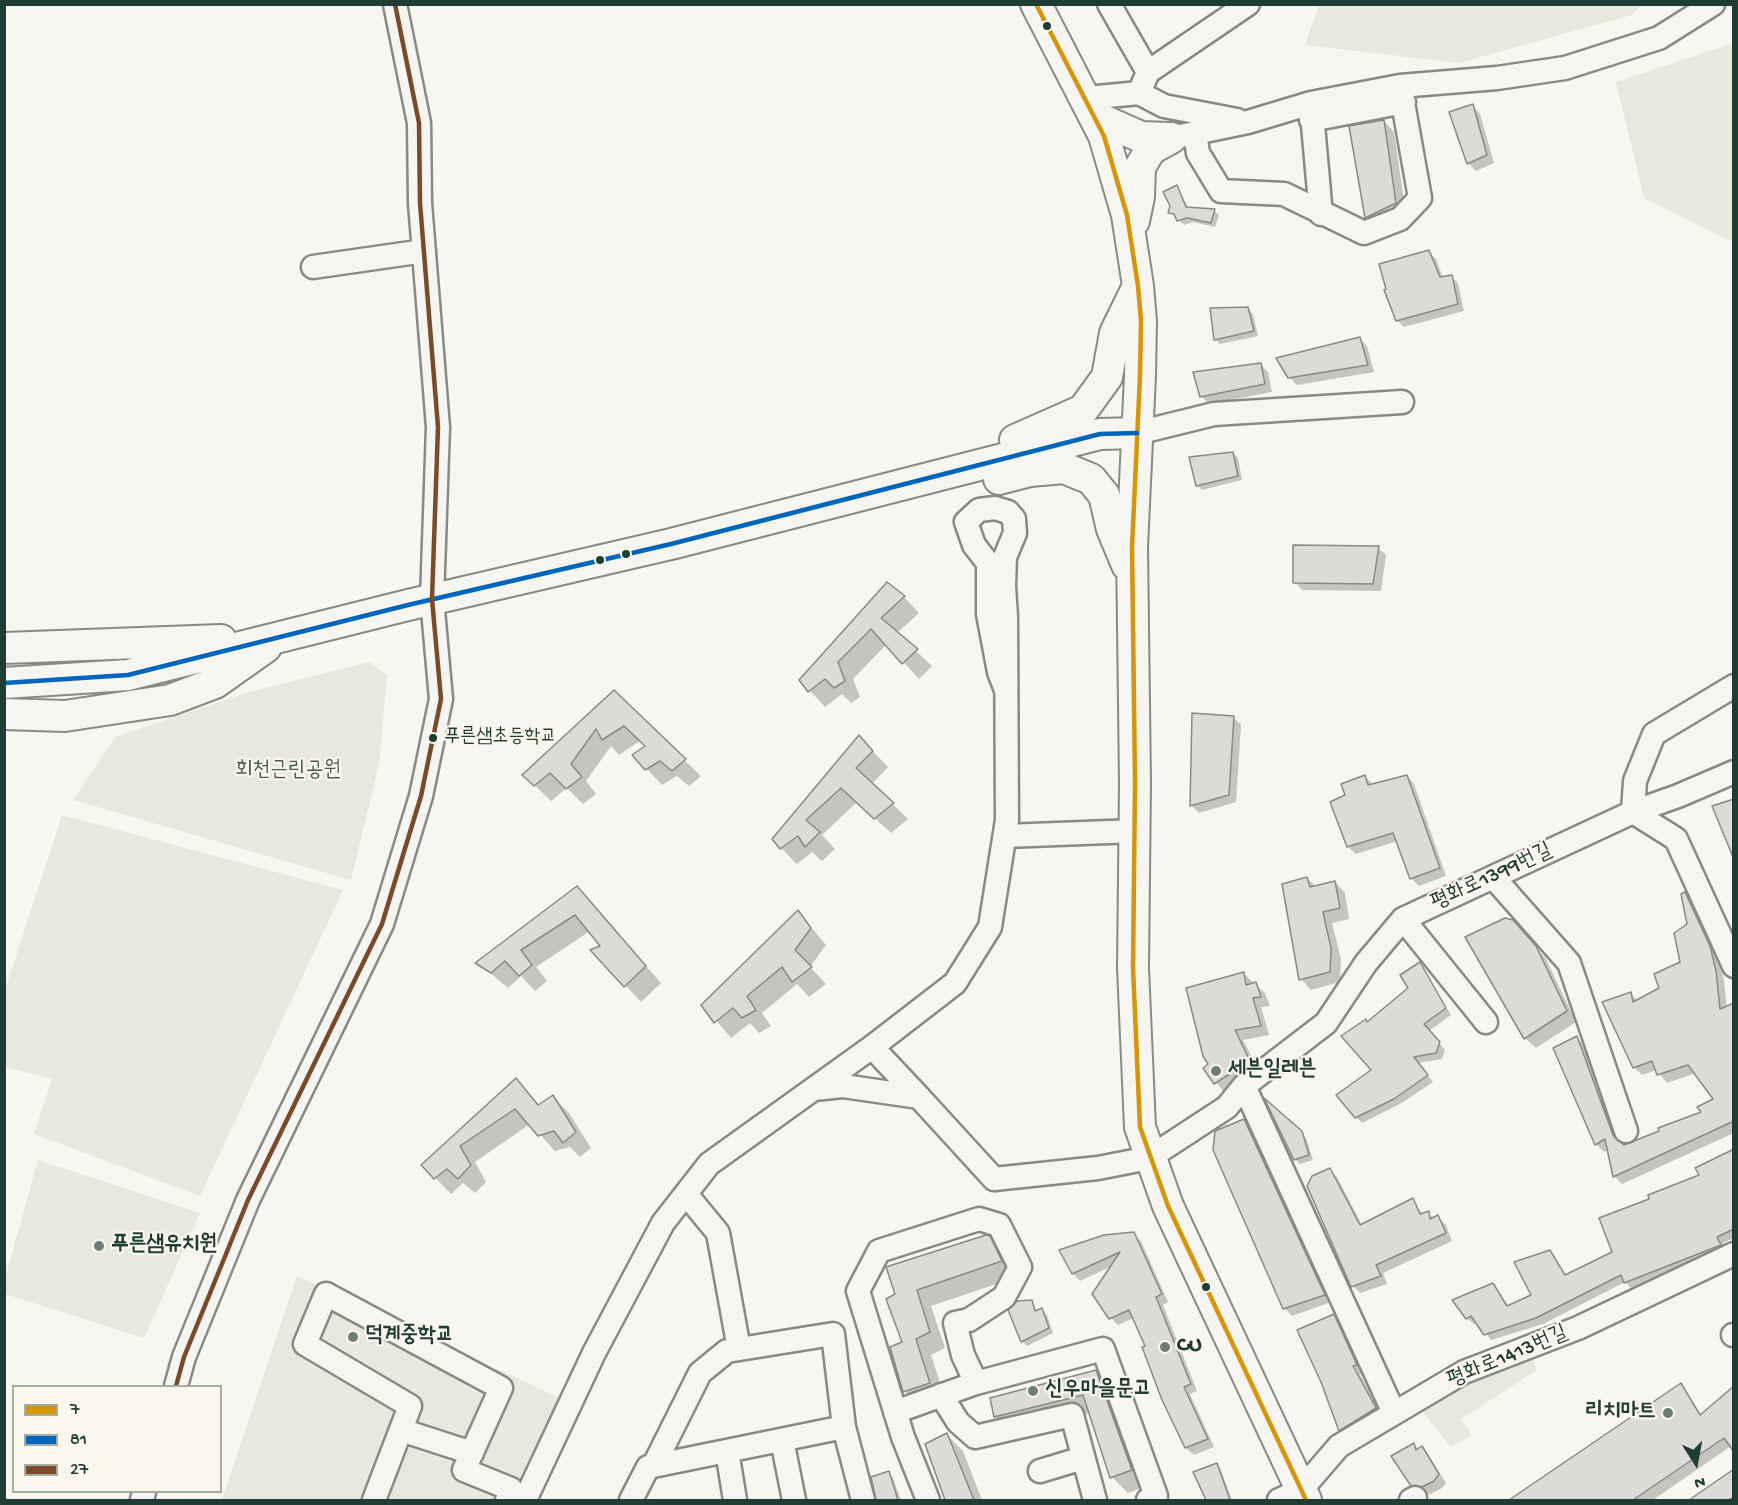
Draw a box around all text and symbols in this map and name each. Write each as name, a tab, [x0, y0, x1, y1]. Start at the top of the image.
unlabelled marker	[1041, 20, 1053, 32]
unlabelled marker	[620, 548, 632, 560]
unlabelled marker	[594, 554, 606, 566]
place label: 푸른샘초등학교	[444, 726, 557, 750]
marker: 푸른샘초등학교	[427, 732, 439, 744]
park label: 회천근린공원	[235, 759, 341, 785]
street label: 평화로1399번길	[1427, 838, 1557, 918]
place label: 세븐일레븐	[1228, 1058, 1317, 1084]
marker: 세븐일레븐	[1209, 1064, 1223, 1078]
place label: 푸른샘유치원	[111, 1233, 217, 1259]
marker: 푸른샘유치원	[92, 1239, 106, 1253]
unlabelled marker	[1200, 1281, 1212, 1293]
street label: 평화로1413번길	[1444, 1321, 1572, 1395]
place label: 덕계중학교	[365, 1324, 454, 1350]
marker: 덕계중학교	[346, 1330, 360, 1344]
place label: CU	[1177, 1334, 1202, 1360]
marker: CU	[1158, 1340, 1172, 1354]
place label: 신우마을문고	[1045, 1378, 1151, 1404]
marker: 신우마을문고	[1026, 1384, 1040, 1398]
legend	[12, 1385, 222, 1493]
text: 7	[70, 1400, 79, 1421]
place label: 리치마트	[1585, 1400, 1656, 1426]
marker: 리치마트	[1661, 1406, 1675, 1420]
text: 81	[70, 1430, 87, 1451]
north arrow	[1666, 1433, 1726, 1493]
text: 27	[70, 1460, 88, 1481]
text: N	[1693, 1471, 1706, 1491]

